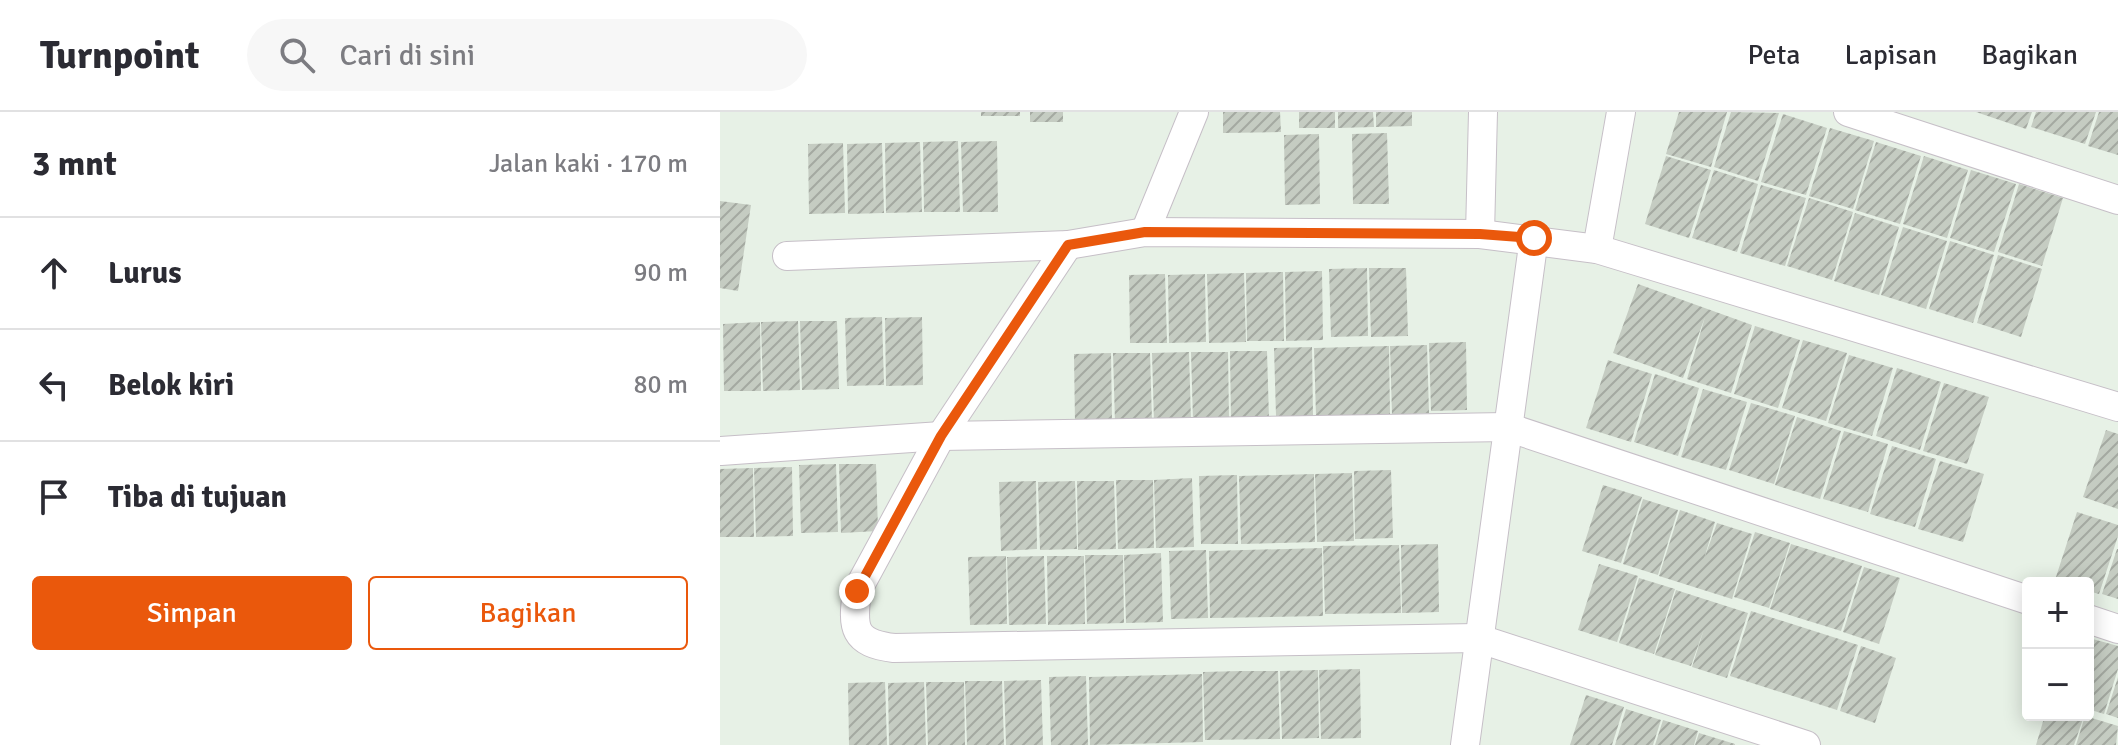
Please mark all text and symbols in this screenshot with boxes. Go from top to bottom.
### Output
search box [247,19,807,91]
text: Turnpoint [40,32,199,79]
icon: search [275,33,319,77]
text: Cari di sini [339,37,475,74]
text: Peta [1747,38,1801,72]
text: Lapisan [1845,38,1937,72]
text: Bagikan [1981,38,2078,72]
text: 3 mnt [32,143,117,185]
text: Jalan kaki · 170 m [489,148,688,180]
route start [1516,220,1552,256]
icon: ahead [32,251,76,295]
text: Lurus [108,255,182,292]
text: 90 m [633,257,688,289]
icon: left [32,363,76,407]
text: Belok kiri [108,367,234,404]
text: 80 m [633,369,688,401]
icon: arrive [32,475,76,519]
text: Tiba di tujuan [108,479,287,516]
route end [839,573,875,609]
button: Simpan [32,576,352,650]
button: Bagikan [368,576,688,650]
map controls [2022,577,2094,721]
button: + [2022,577,2094,649]
button: − [2022,649,2094,721]

